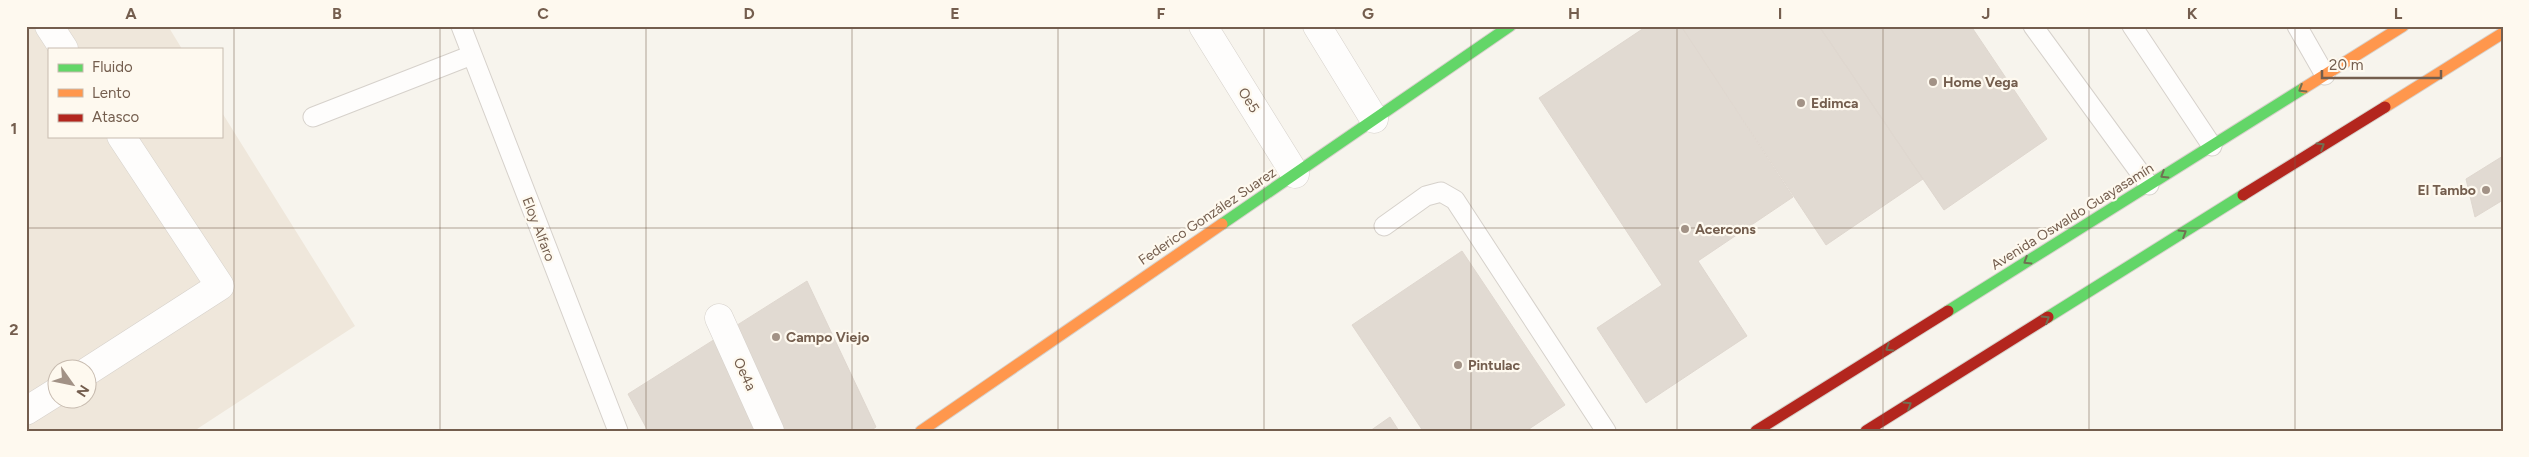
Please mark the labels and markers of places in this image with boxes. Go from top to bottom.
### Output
place label: Home Vega [1943,74,2018,91]
marker: Home Vega [1927,76,1939,88]
place label: Edimca [1811,95,1859,112]
marker: Edimca [1795,97,1807,109]
place label: El Tambo [2418,182,2476,199]
marker: El Tambo [2480,184,2492,196]
place label: Acercons [1695,221,1756,238]
marker: Acercons [1679,223,1691,235]
place label: Campo Viejo [786,329,869,346]
marker: Campo Viejo [770,331,782,343]
place label: Pintulac [1468,357,1521,374]
marker: Pintulac [1452,359,1464,371]

